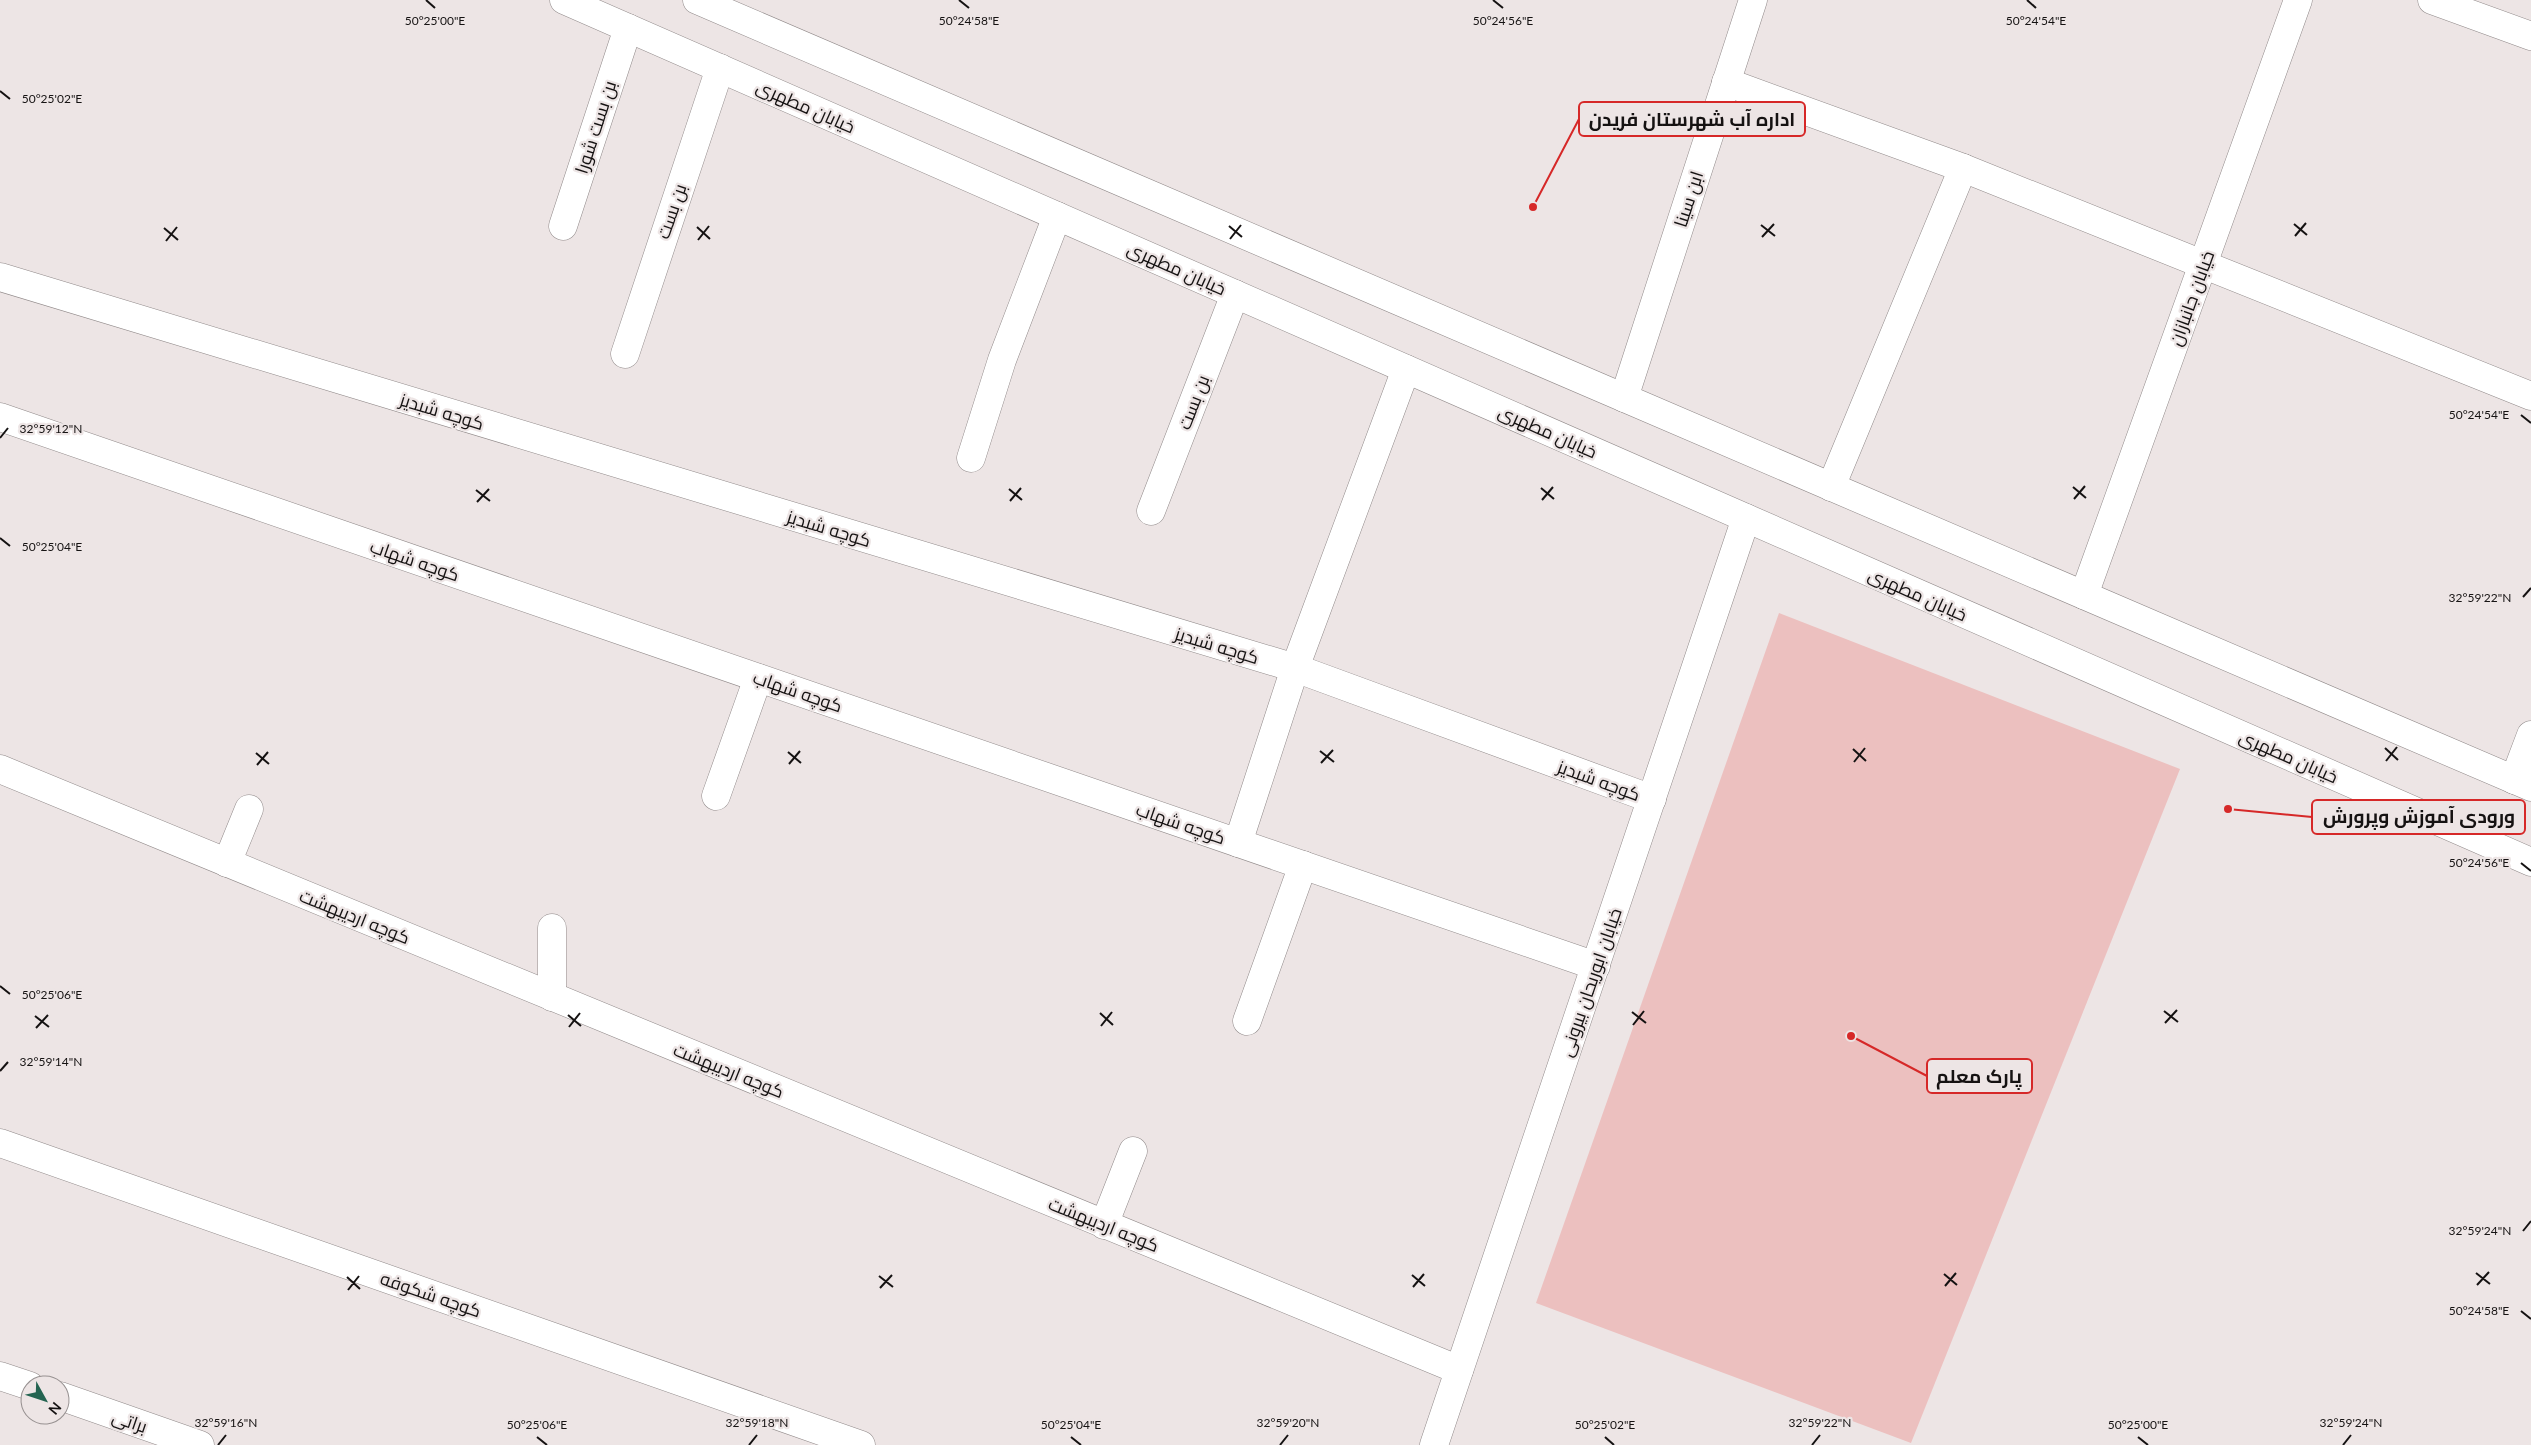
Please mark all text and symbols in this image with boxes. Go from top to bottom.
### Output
text: 50°25'00"E [405,13,465,28]
text: 50°24'58"E [939,13,999,28]
text: 50°24'56"E [1473,13,1533,28]
text: 50°24'54"E [2006,13,2066,28]
street label: خیابان مطهری [753,74,859,138]
street label: بن بست شورا [570,78,621,177]
text: 50°25'02"E [22,91,82,106]
callout: اداره آب شهرستان فریدن [1579,102,1805,136]
text: اداره آب شهرستان فریدن [1589,107,1795,131]
street label: ابن سینا [1669,168,1708,230]
street label: بن بست [651,180,692,242]
street label: خیابان مطهری [1124,236,1230,300]
street label: خیابان جانبازان [2164,247,2219,349]
street label: بن بست [1173,371,1214,433]
street label: کوچه شبدیز [396,388,487,436]
street label: خیابان مطهری [1495,399,1601,463]
text: 50°24'54"E [2449,407,2509,422]
text: 32°59'12"N [20,421,82,436]
street label: کوچه شبدیز [783,505,874,553]
street label: کوچه شهاب [367,534,463,587]
text: 50°25'04"E [22,539,82,554]
street label: خیابان مطهری [1865,562,1971,626]
text: 32°59'22"N [2449,590,2511,605]
street label: کوچه شبدیز [1171,622,1262,670]
street label: کوچه شهاب [750,665,846,718]
street label: خیابان مطهری [2236,724,2342,788]
street label: کوچه شبدیز [1553,754,1643,807]
street label: کوچه شهاب [1133,797,1229,850]
callout: ورودی آموزش وپرورش [2312,800,2525,834]
text: ورودی آموزش وپرورش [2323,804,2515,830]
text: 50°24'56"E [2449,855,2509,870]
street label: کوچه اردیبهشت [296,884,413,950]
street label: خیابان ابوریحان بیرونی [1554,905,1627,1060]
text: 50°25'06"E [22,987,82,1002]
street label: کوچه اردیبهشت [670,1038,787,1104]
text: 32°59'14"N [20,1054,82,1069]
callout: پارک معلم [1927,1059,2032,1093]
text: پارک معلم [1936,1064,2022,1090]
street label: کوچه اردیبهشت [1045,1192,1162,1258]
text: 32°59'24"N [2449,1223,2511,1238]
street label: کوچه شکوفه [377,1266,484,1323]
text: 50°24'58"E [2449,1303,2509,1318]
north arrow [20,1375,70,1425]
text: N [45,1399,65,1418]
street label: براتی [109,1405,150,1438]
text: 32°59'16"N [195,1415,257,1430]
text: 32°59'18"N [726,1415,788,1430]
text: 32°59'20"N [1257,1415,1319,1430]
text: 32°59'22"N [1789,1415,1851,1430]
text: 32°59'24"N [2320,1415,2382,1430]
text: 50°25'06"E [507,1417,567,1432]
text: 50°25'04"E [1041,1417,1101,1432]
text: 50°25'02"E [1575,1417,1635,1432]
text: 50°25'00"E [2108,1417,2168,1432]

